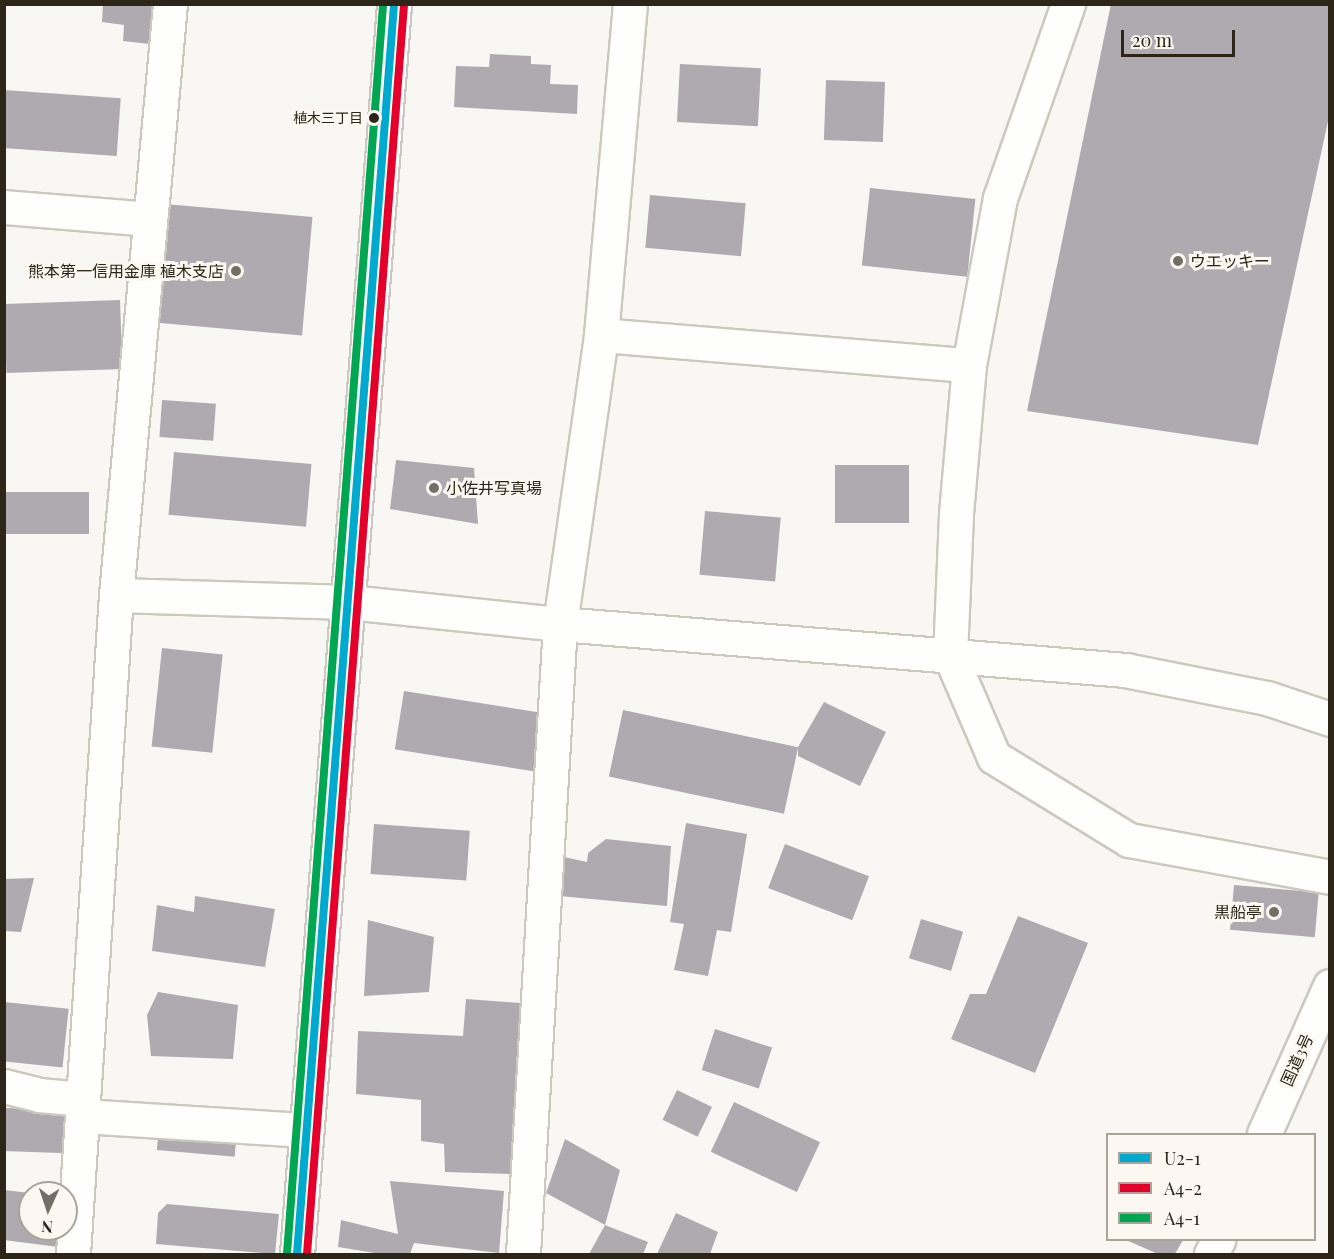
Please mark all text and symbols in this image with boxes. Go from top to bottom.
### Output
scale bar [1124,18,1238,56]
text: 20 m [1132,28,1172,52]
place label: 植木三丁目 [293,110,363,126]
marker: 植木三丁目 [368,112,380,124]
place label: ウエッキー [1190,251,1270,271]
marker: ウエッキー [1171,254,1185,268]
place label: 熊本第一信用金庫 植木支店 [28,261,224,281]
marker: 熊本第一信用金庫 植木支店 [229,264,243,278]
place label: 小佐井写真場 [446,478,542,498]
marker: 小佐井写真場 [427,481,441,495]
place label: 黒船亭 [1214,902,1262,922]
marker: 黒船亭 [1267,905,1281,919]
street label: 国道3号 [1277,1031,1317,1089]
legend [1106,1133,1316,1241]
text: U2-1 [1164,1146,1201,1170]
text: A4-2 [1164,1176,1202,1200]
north arrow [18,1181,78,1241]
text: A4-1 [1164,1206,1200,1230]
text: N [41,1217,53,1238]

